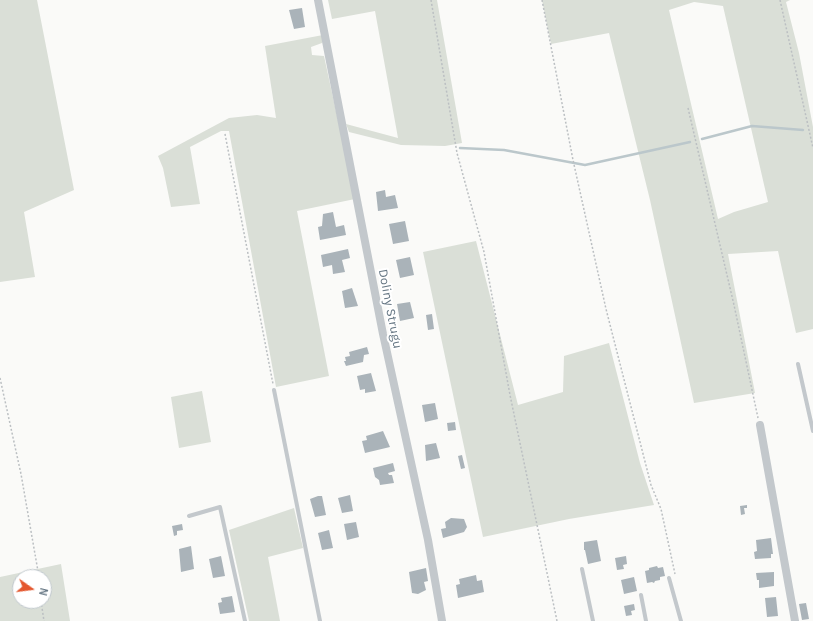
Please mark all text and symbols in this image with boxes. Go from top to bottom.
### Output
street label: Doliny Strugu [375,268,405,350]
north arrow [12,569,52,609]
text: N [36,586,50,597]

